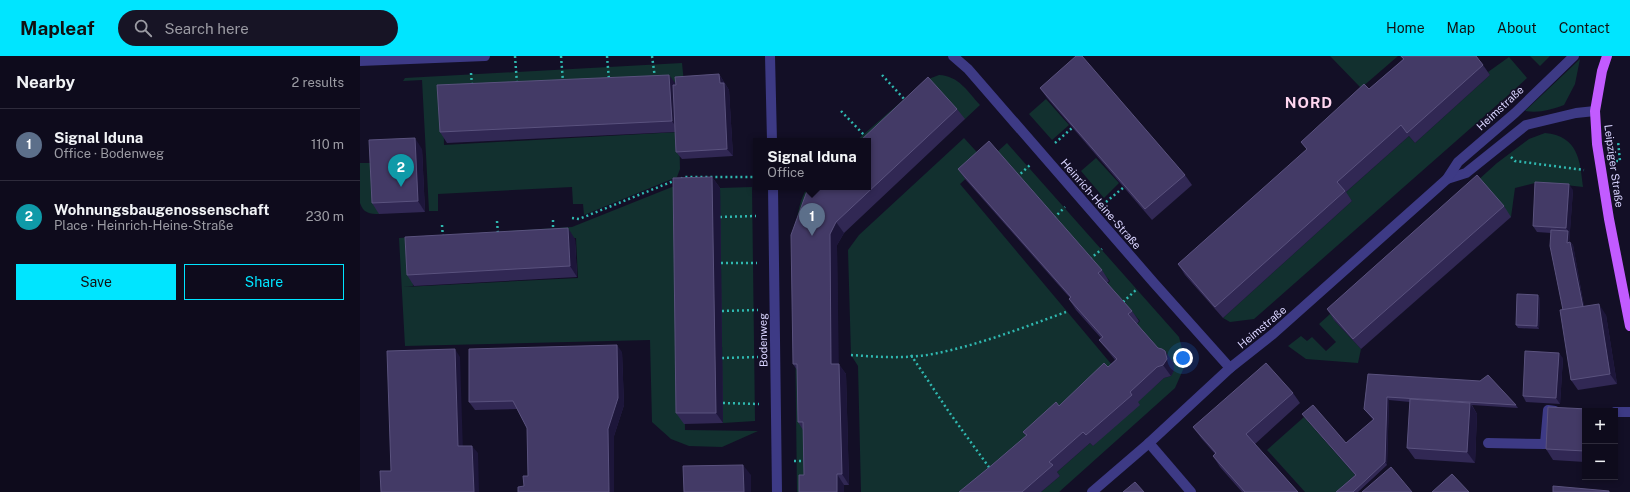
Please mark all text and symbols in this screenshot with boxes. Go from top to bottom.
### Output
search box [118,10,398,46]
text: Mapleaf [20,17,94,39]
icon: search [132,17,154,39]
text: Search here [164,20,249,37]
text: Home [1386,20,1425,36]
text: Map [1447,20,1475,36]
text: About [1497,20,1537,36]
text: Contact [1559,20,1610,36]
text: Nearby [16,72,75,92]
text: 2 results [292,75,344,90]
street label: Heimstraße [1474,83,1526,133]
district label: NORD [1285,94,1333,111]
street label: Leipziger Straße [1602,124,1626,208]
text: Signal Iduna [54,129,143,146]
text: 1 [26,137,32,152]
text: 110 m [311,137,344,152]
popup [753,138,871,190]
text: Office · Bodenweg [54,146,164,161]
text: Signal Iduna [767,148,857,165]
pin: 2 [388,154,414,187]
street label: Heinrich-Heine-Straße [1059,156,1143,252]
text: Office [767,165,804,180]
text: Wohnungsbaugenossenschaft [54,201,270,218]
pin: 1 [799,203,825,236]
text: 2 [25,209,33,224]
text: 230 m [306,209,344,224]
text: Place · Heinrich-Heine-Straße [54,218,233,233]
button: Save [16,264,176,300]
button: Share [184,264,344,300]
street label: Heimstraße [1235,303,1289,351]
street label: Bodenweg [757,313,769,367]
your location [1173,348,1193,368]
map controls [1582,408,1618,480]
button: + [1582,408,1618,444]
button: − [1582,444,1618,480]

